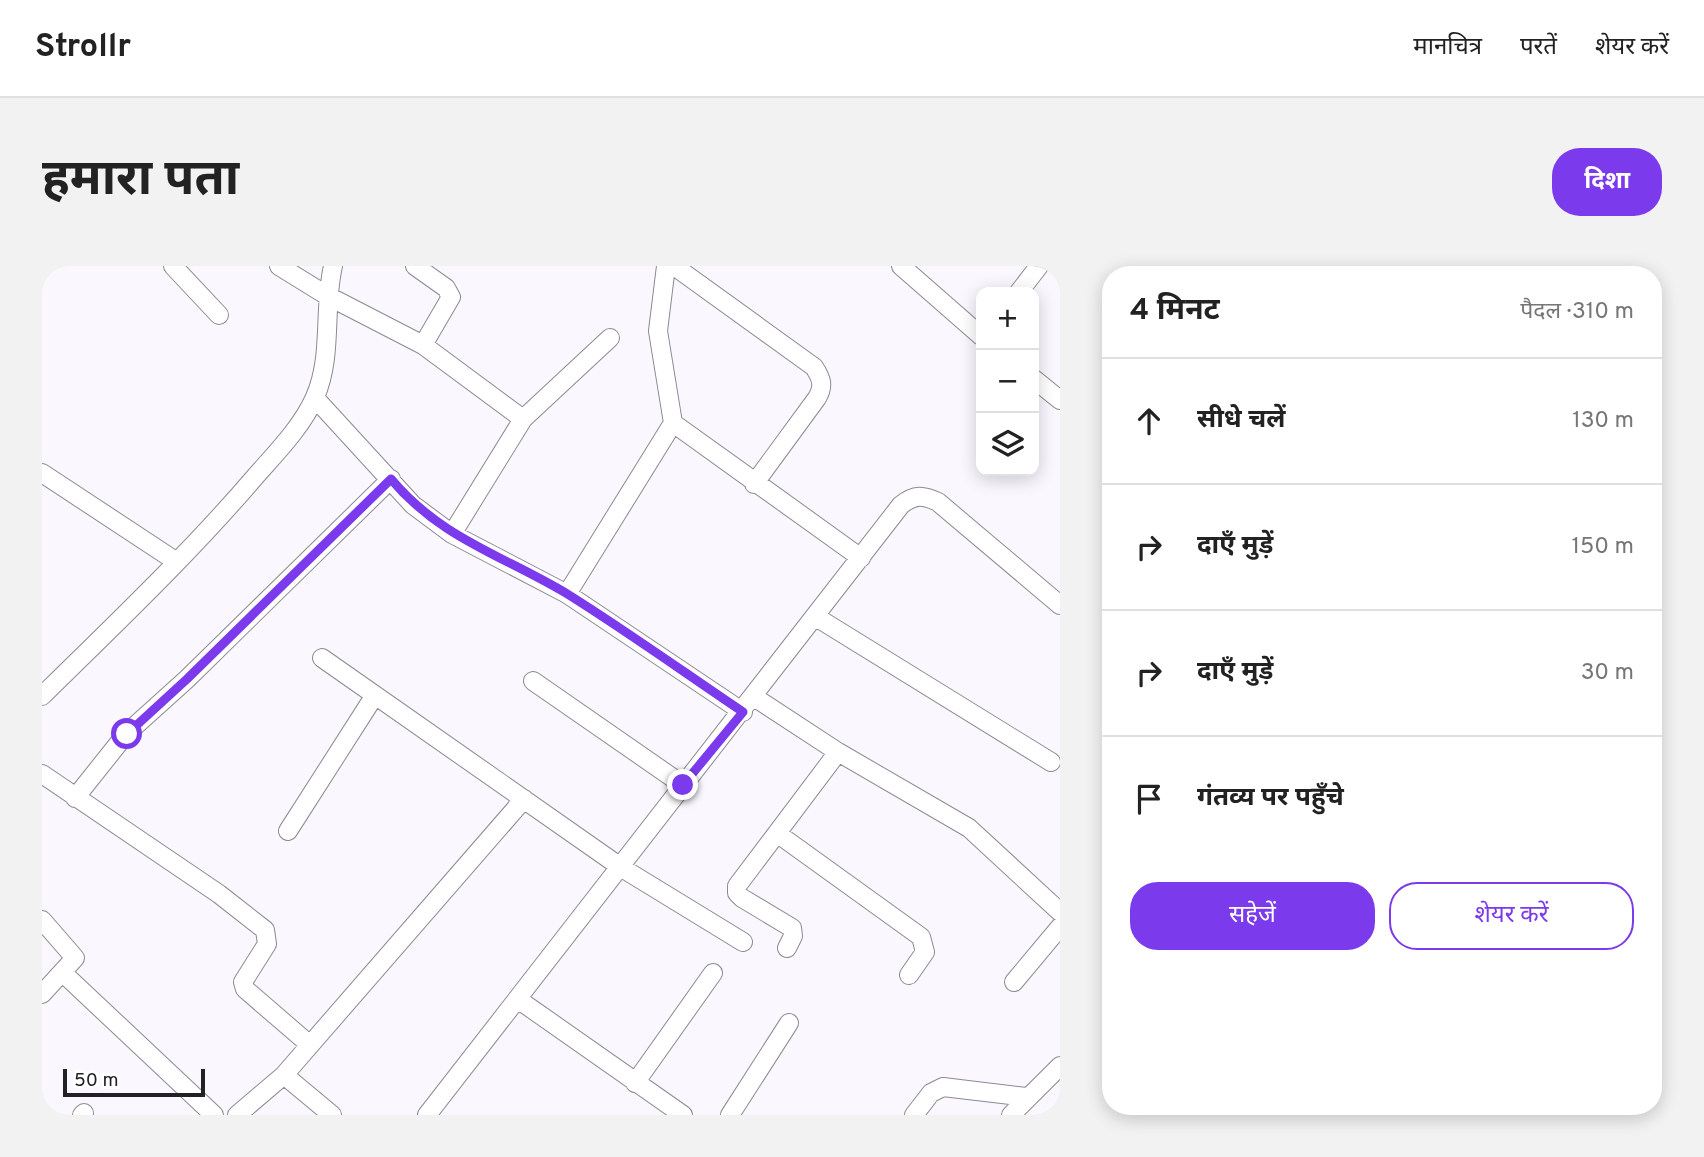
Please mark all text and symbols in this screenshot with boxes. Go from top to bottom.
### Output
text: Strollr [35,27,131,69]
text: मानचित्र [1413,33,1482,63]
text: परतें [1520,33,1557,63]
text: शेयर करें [1595,33,1669,63]
button: दिशा [1552,148,1662,216]
text: हमारा पता [42,151,239,213]
map controls [976,287,1039,476]
button: + [976,287,1039,350]
text: 4 मिनट [1130,293,1220,330]
text: पैदल · 310 m [1520,298,1634,327]
button: − [976,350,1039,413]
icon: ahead [1130,402,1168,440]
text: सीधे चलें [1197,404,1285,437]
text: 130 m [1572,407,1634,436]
button: layers [976,413,1039,476]
icon: right [1130,528,1168,566]
text: दाएँ मुड़ें [1197,530,1273,563]
text: 150 m [1572,533,1634,562]
icon: right [1130,654,1168,692]
text: दाएँ मुड़ें [1197,656,1273,689]
text: 30 m [1581,659,1634,688]
route start [111,718,142,749]
route end [667,769,698,800]
icon: arrive [1130,780,1168,818]
text: गंतव्य पर पहुँचे [1197,782,1344,815]
button: सहेजें [1130,882,1375,950]
button: शेयर करें [1389,882,1634,950]
scale bar [63,1066,205,1098]
text: 50 m [74,1069,119,1093]

